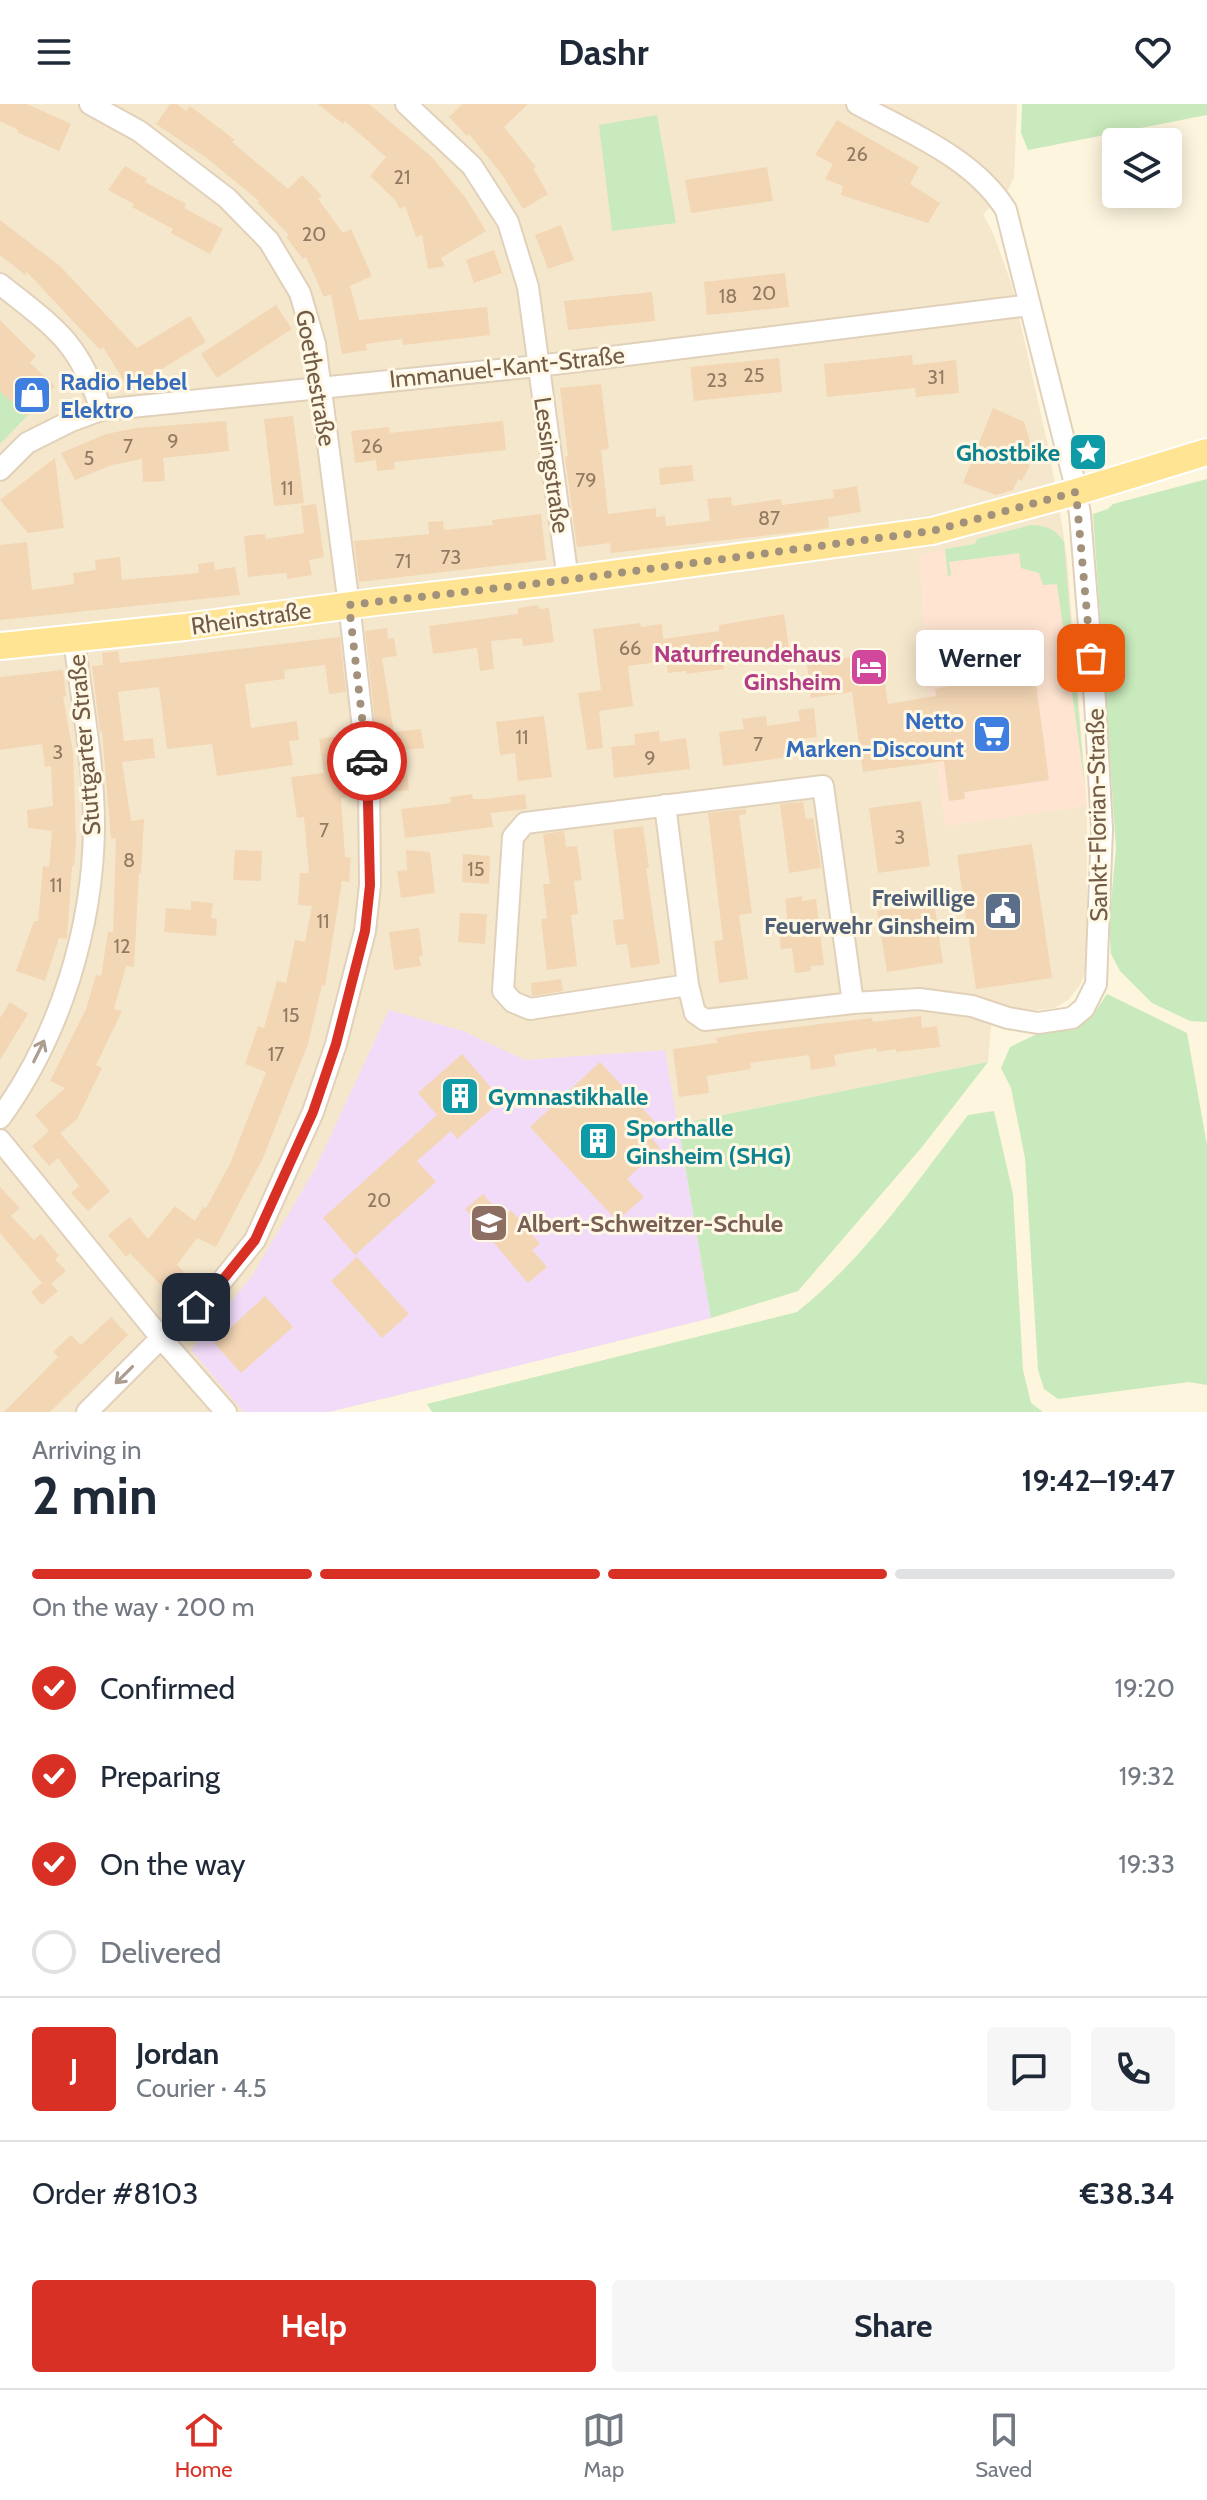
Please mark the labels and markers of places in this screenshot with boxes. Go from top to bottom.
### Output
place label: Radio Hebel Elektro [60,367,187,424]
shop icon: Radio Hebel Elektro [11,374,53,416]
place icon: Ghostbike [1067,431,1109,473]
place label: Ghostbike [956,438,1060,467]
pin [1057,624,1125,692]
callout: Werner [915,630,1043,686]
place label: Naturfreundehaus Ginsheim [654,639,841,696]
hotel icon: Naturfreundehaus Ginsheim [848,646,890,688]
place label: Netto Marken-Discount [785,706,964,763]
supermarket icon: Netto Marken-Discount [971,713,1013,755]
place label: Freiwillige Feuerwehr Ginsheim [764,883,975,940]
public building icon: Freiwillige Feuerwehr Ginsheim [982,890,1024,932]
building icon: Gymnastikhalle [439,1075,481,1117]
place label: Gymnastikhalle [488,1082,648,1111]
place label: Sporthalle Ginsheim (SHG) [626,1113,791,1170]
building icon: Sporthalle Ginsheim (SHG) [577,1120,619,1162]
school or university icon: Albert-Schweitzer-Schule [468,1202,510,1244]
place label: Albert-Schweitzer-Schule [517,1209,783,1238]
pin [162,1273,230,1341]

